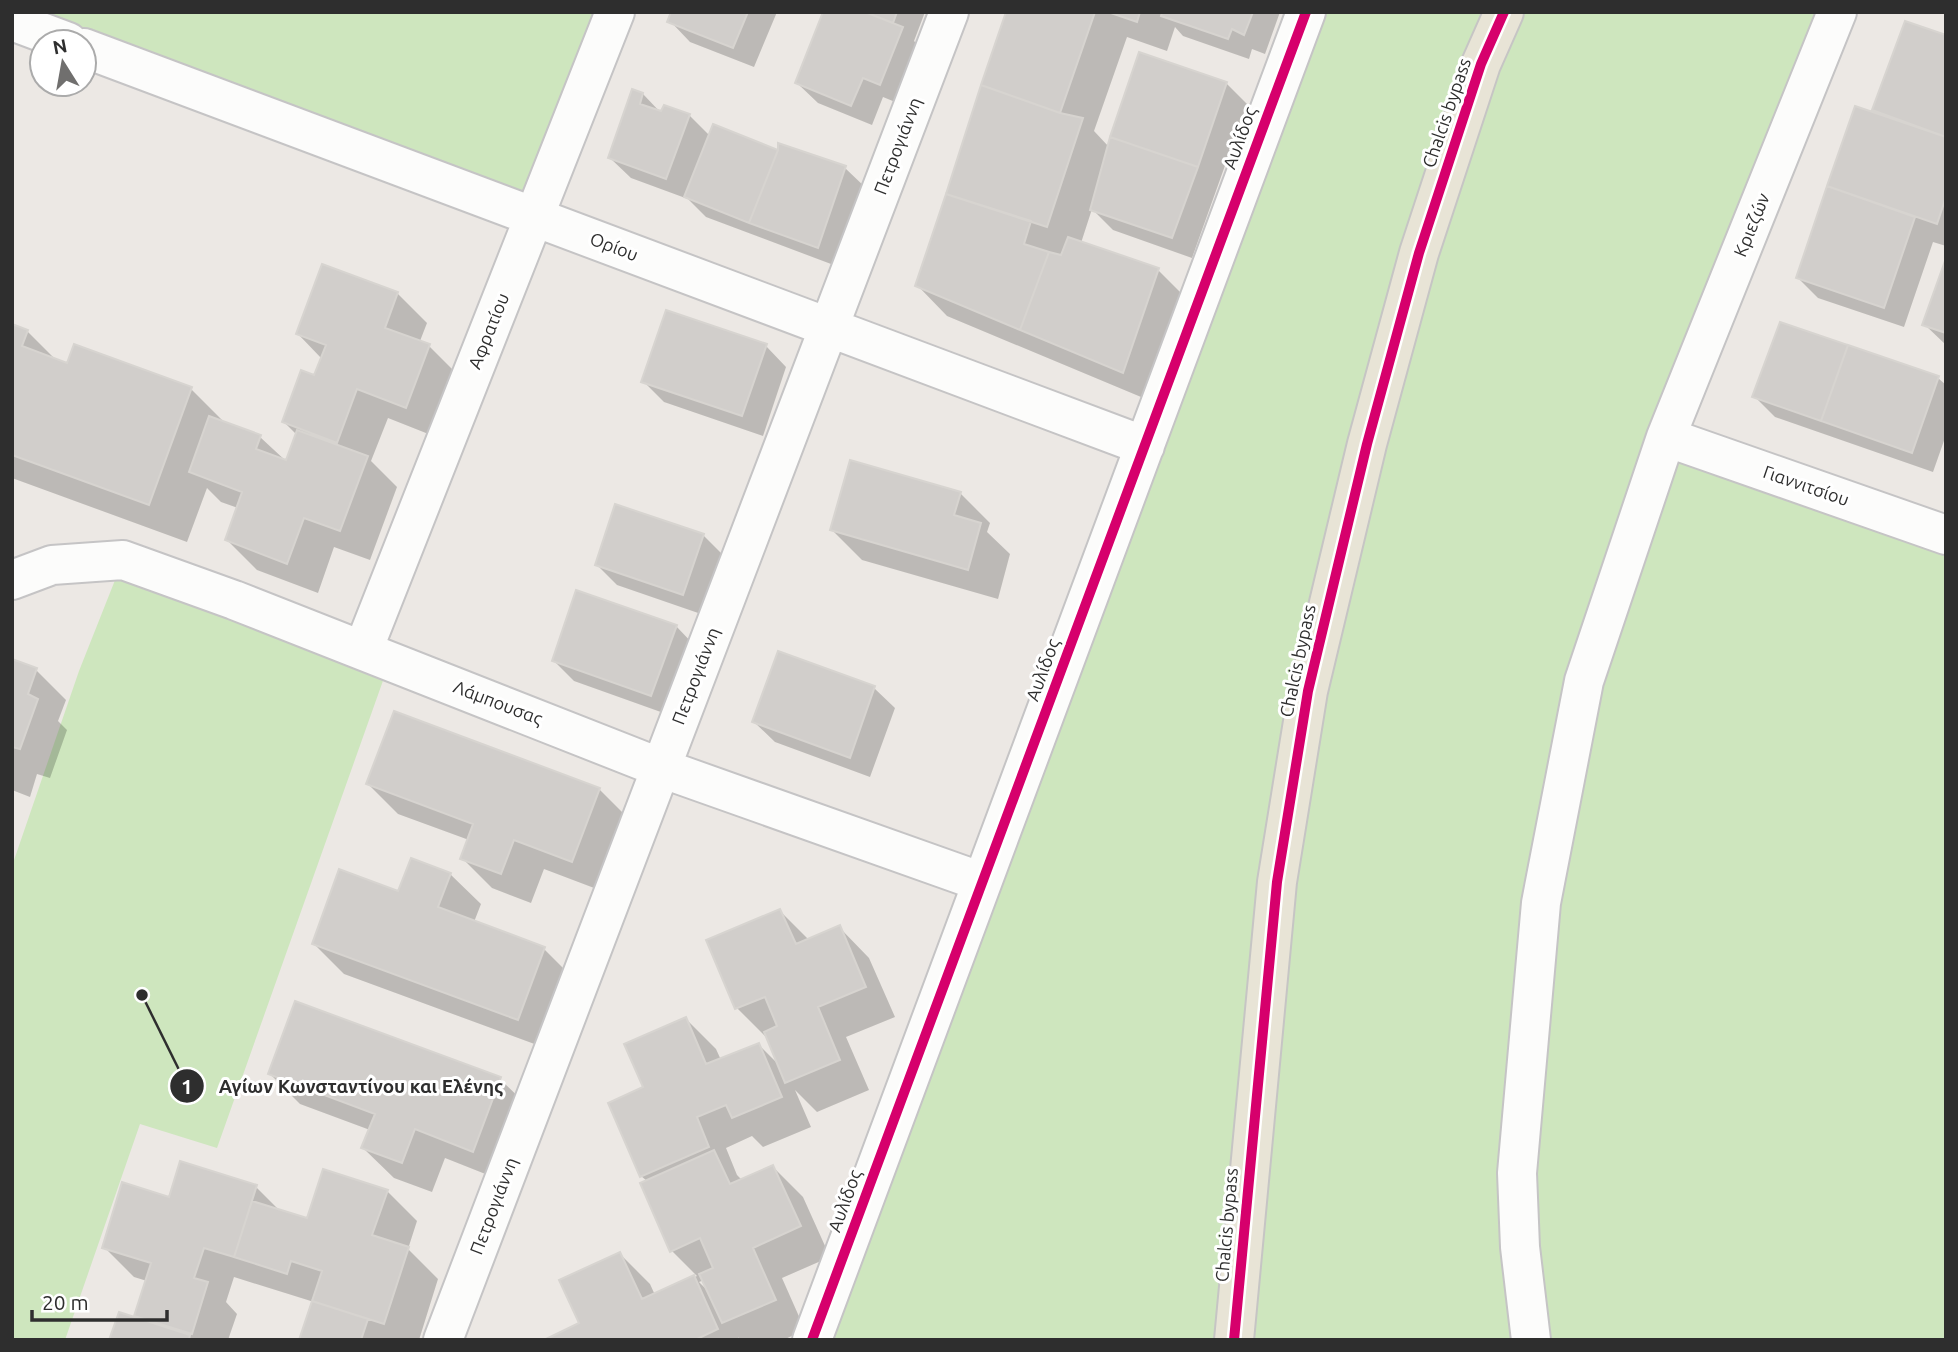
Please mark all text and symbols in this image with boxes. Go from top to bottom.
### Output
north arrow [28,28,98,98]
text: N [51,34,69,58]
street label: Chalcis bypass [1418,55,1474,170]
street label: Πετρογιάννη [869,94,925,197]
street label: Αυλίδος [1219,104,1260,172]
street label: Κριεζών [1729,190,1774,260]
street label: Ορίου [587,228,641,264]
street label: Αφρατίου [464,290,512,372]
street label: Γιαννιτσίου [1761,461,1852,509]
street label: Chalcis bypass [1275,603,1319,719]
street label: Πετρογιάννη [667,624,723,727]
street label: Αυλίδος [1022,636,1063,704]
street label: Λάμπουσας [451,676,546,729]
callout: Αγίων Κωνσταντίνου και Ελένης [170,1066,517,1106]
text: 1 [181,1074,193,1098]
text: Αγίων Κωνσταντίνου και Ελένης [219,1075,503,1097]
street label: Πετρογιάννη [465,1154,521,1257]
street label: Αυλίδος [824,1167,865,1235]
street label: Chalcis bypass [1211,1167,1241,1283]
scale bar [32,1278,166,1322]
text: 20 m [42,1290,89,1314]

